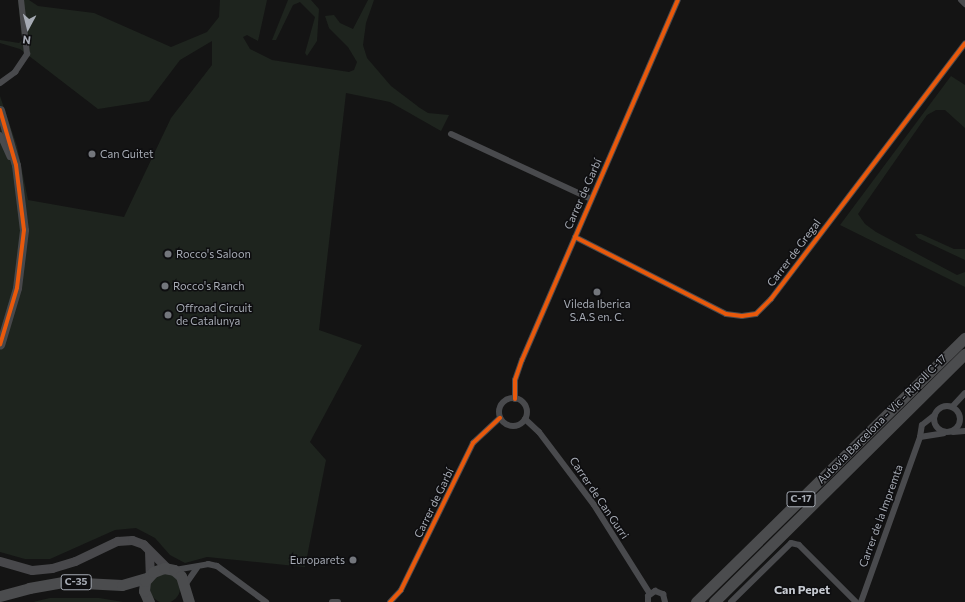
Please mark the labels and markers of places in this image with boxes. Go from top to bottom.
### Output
place label: Can Guitet [100,147,153,161]
marker: Can Guitet [87,149,97,159]
place label: Rocco's Saloon [176,247,251,261]
marker: Rocco's Saloon [163,249,173,259]
place label: Rocco's Ranch [173,279,245,293]
marker: Rocco's Ranch [160,281,170,291]
marker: Vileda Iberica S.A.S en. C. [592,287,602,297]
place label: Vileda Iberica S.A.S en. C. [564,298,630,324]
place label: Offroad Circuit de Catalunya [176,302,252,328]
marker: Offroad Circuit de Catalunya [163,310,173,320]
place label: Europarets [290,553,345,567]
marker: Europarets [348,555,358,565]

